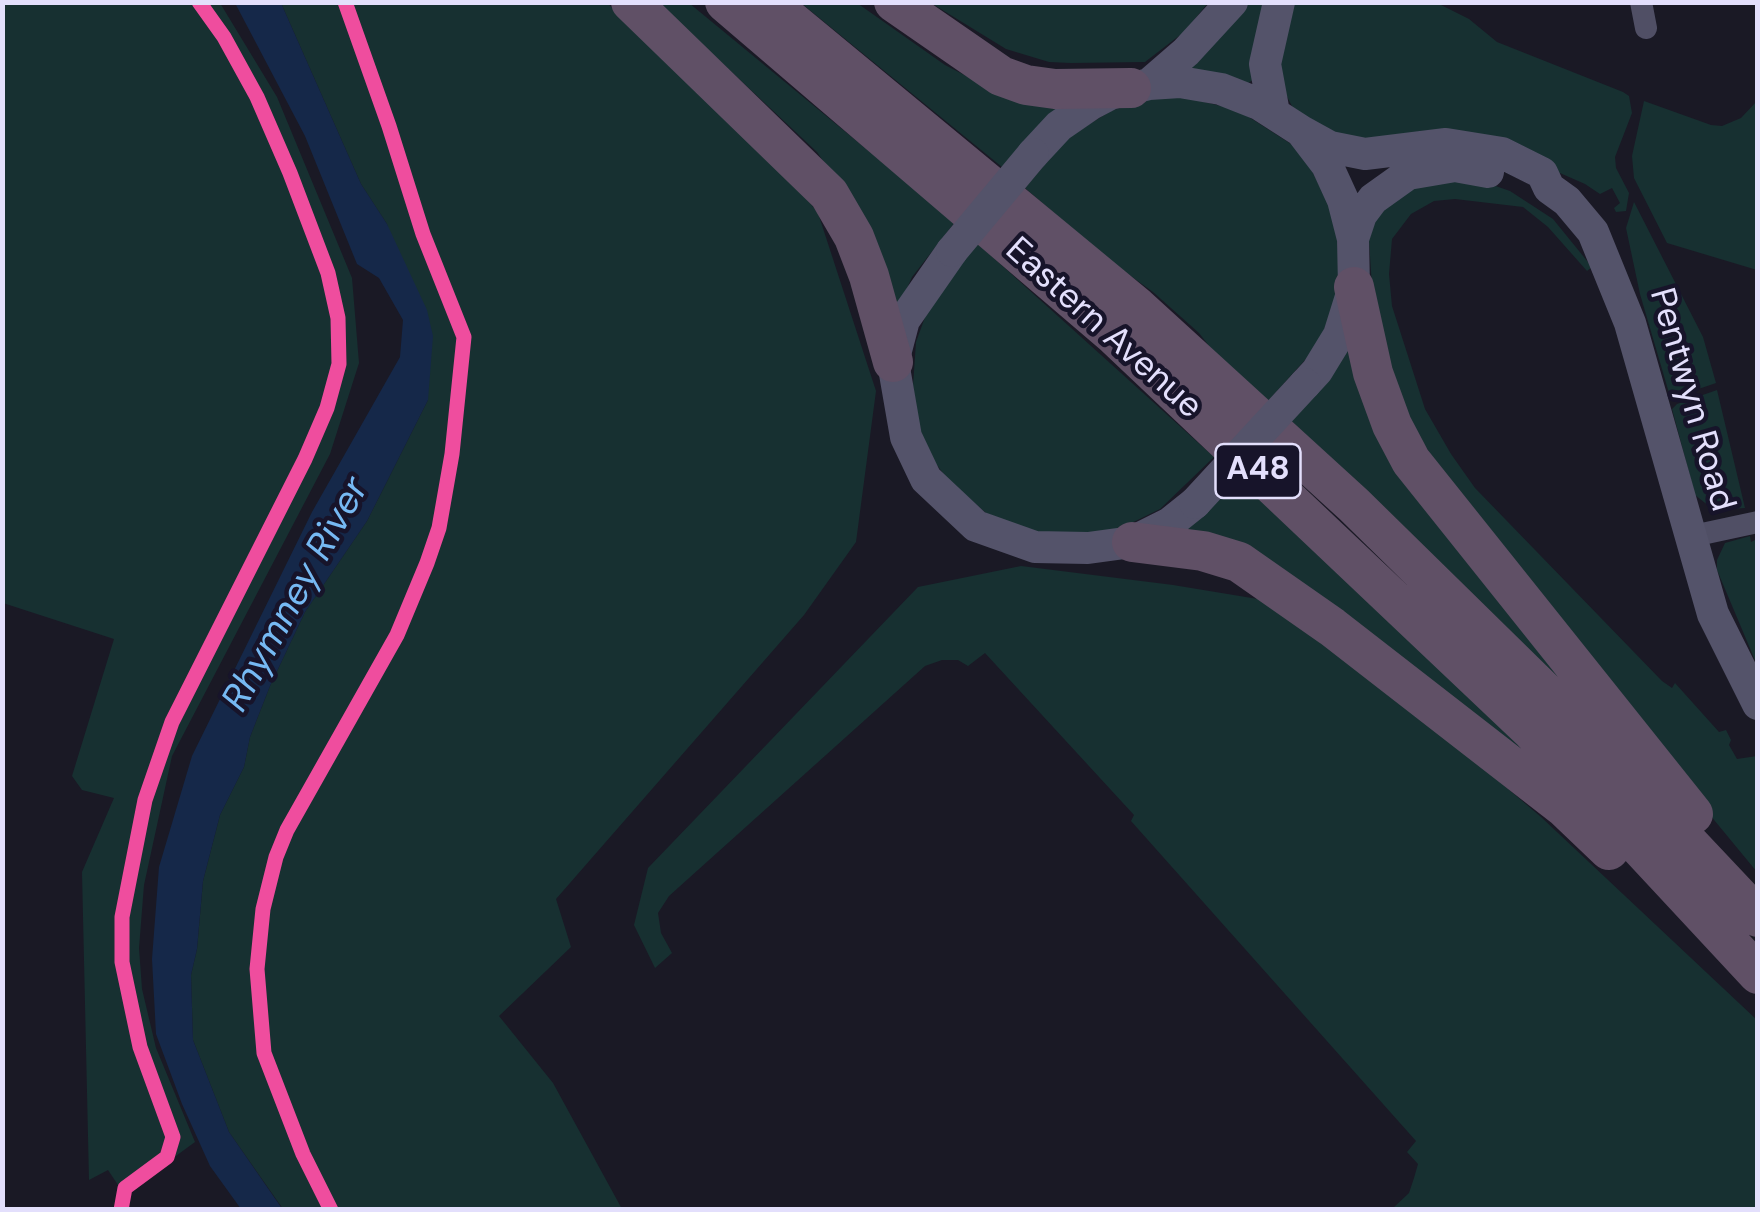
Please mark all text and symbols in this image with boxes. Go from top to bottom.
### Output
street label: Eastern Avenue [996,230,1210,428]
street label: Pentwyn Road [1639,284,1743,516]
road number: A48 [1216,444,1300,498]
water label: Rhymney River [214,470,380,720]

